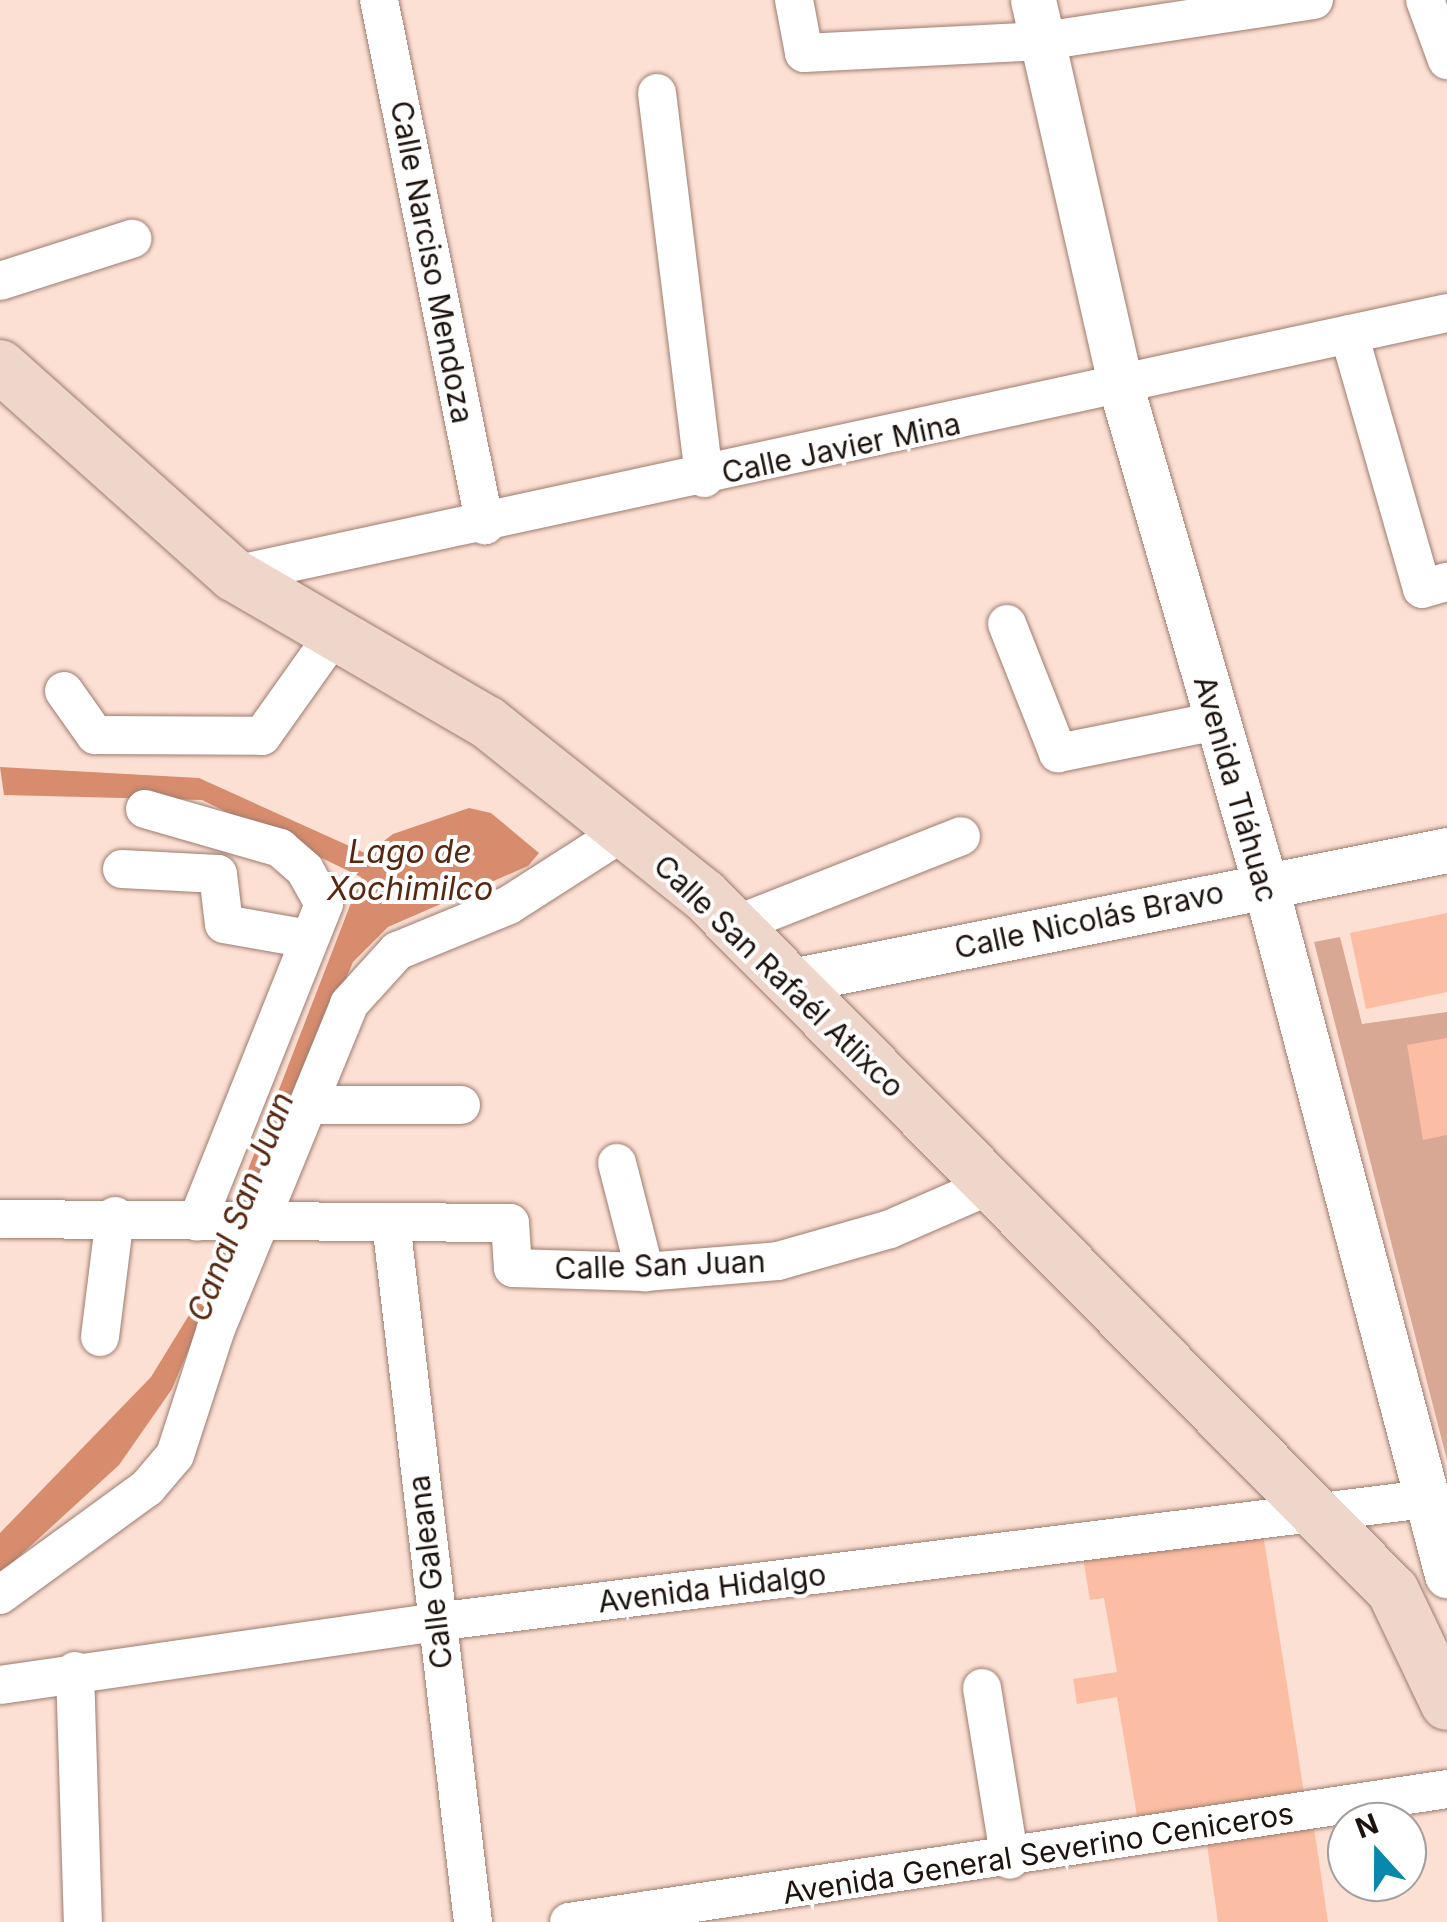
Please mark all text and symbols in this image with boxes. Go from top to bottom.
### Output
street label: Calle Narciso Mendoza [383,98,481,426]
street label: Calle Javier Mina [718,405,964,491]
street label: Avenida Tláhuac [1186,672,1286,906]
water label: Lago de Xochimilco [327,834,493,909]
street label: Calle San Rafaél Atlixco [647,847,911,1105]
street label: Calle Nicolás Bravo [951,874,1227,966]
water label: Canal San Juan [180,1087,302,1327]
street label: Calle San Juan [554,1243,766,1287]
street label: Calle Galeana [400,1473,460,1671]
street label: Avenida Hidalgo [596,1556,828,1620]
street label: Avenida General Severino Ceniceros [780,1795,1296,1911]
north arrow [1327,1802,1427,1902]
text: N [1351,1806,1383,1846]

